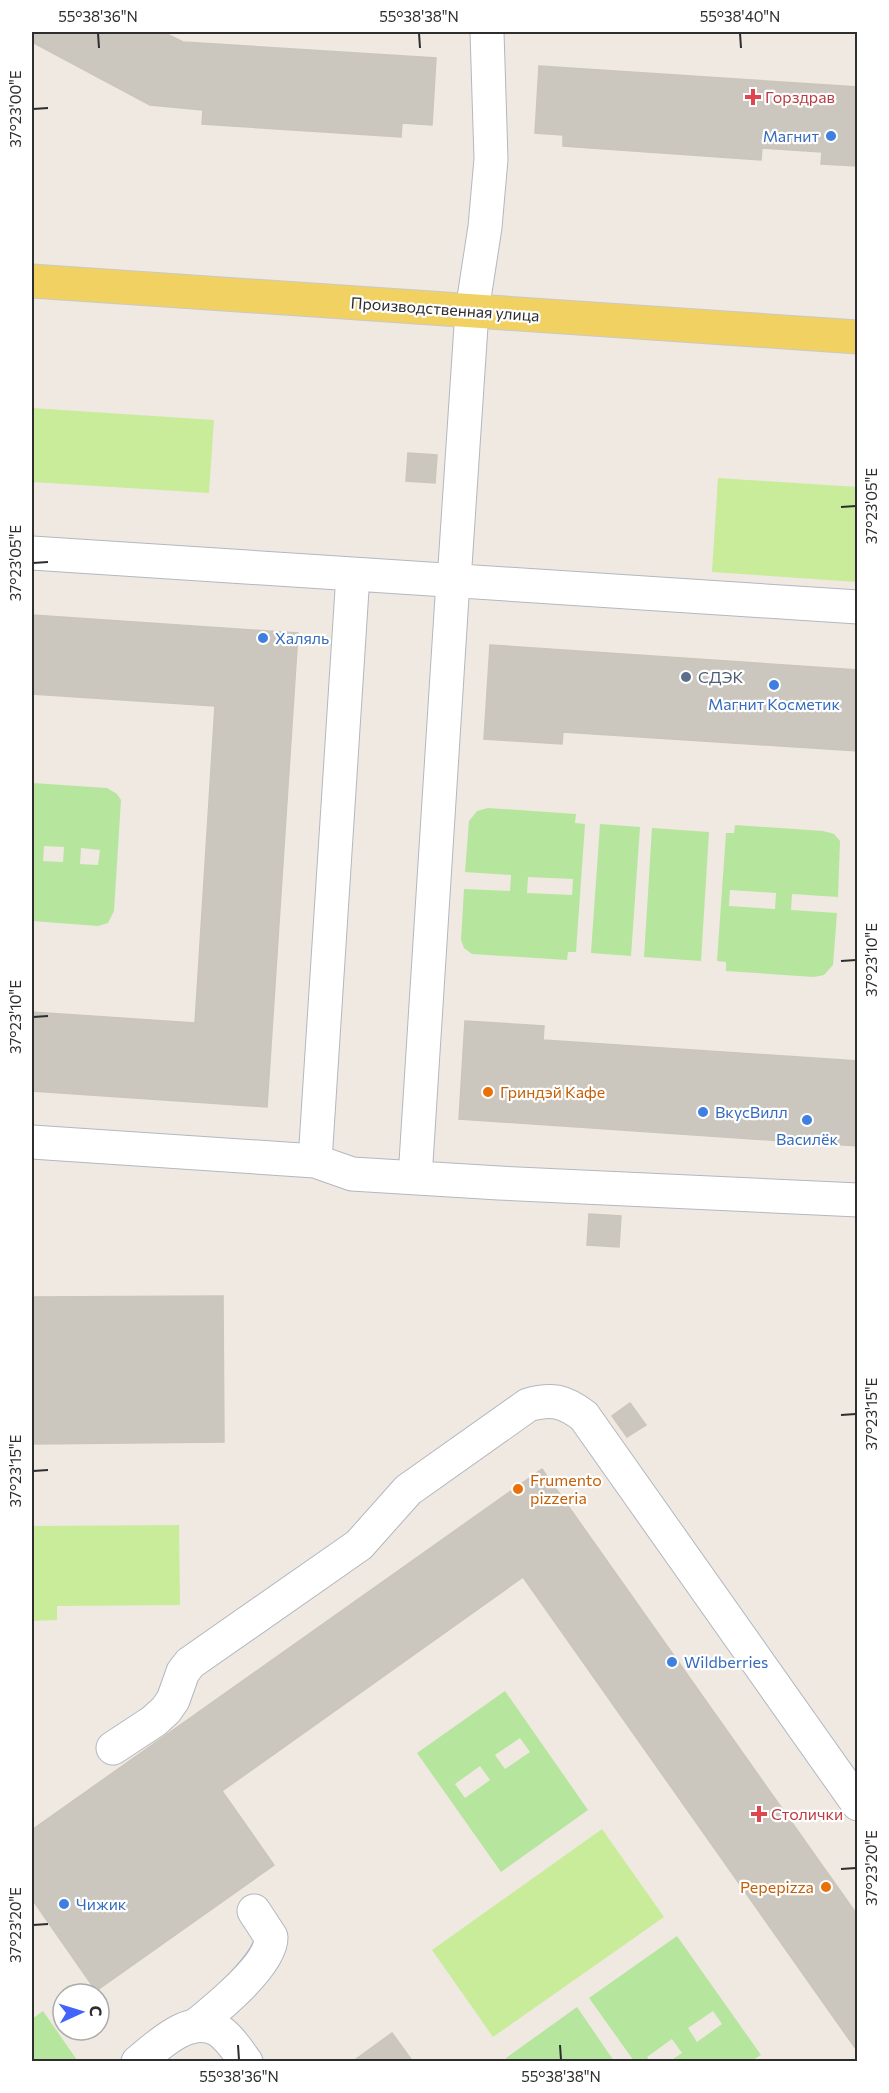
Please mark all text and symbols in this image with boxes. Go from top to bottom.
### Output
text: 55°38'36"N [58,7,138,25]
text: 55°38'38"N [379,7,459,25]
text: 55°38'40"N [700,7,780,25]
text: 37°23'00"E [6,70,24,148]
place label: Горздрав [765,87,835,106]
marker: Горздрав [746,90,760,104]
place label: Магнит [763,126,819,145]
marker: Магнит [824,129,838,143]
street label: Производственная улица [350,292,540,325]
text: 37°23'05"E [862,468,880,544]
text: 37°23'05"E [6,525,24,601]
place label: Халяль [275,628,329,647]
marker: Халяль [256,631,270,645]
place label: СДЭК [698,667,743,686]
marker: СДЭК [679,670,693,684]
marker: Магнит Косметик [767,678,781,692]
place label: Магнит Косметик [708,694,840,713]
text: 37°23'10"E [862,923,880,997]
text: 37°23'10"E [6,980,24,1054]
place label: Гриндэй Кафе [500,1082,605,1101]
marker: Гриндэй Кафе [481,1085,495,1099]
place label: ВкусВилл [715,1102,788,1121]
marker: ВкусВилл [696,1105,710,1119]
marker: Василёк [800,1113,814,1127]
place label: Василёк [776,1129,838,1148]
text: 37°23'15"E [862,1377,880,1451]
text: 37°23'15"E [6,1434,24,1508]
place label: Frumento pizzeria [530,1470,602,1507]
marker: Frumento pizzeria [511,1482,525,1496]
place label: Wildberries [684,1652,768,1671]
marker: Wildberries [665,1655,679,1669]
place label: Столички [771,1804,843,1823]
marker: Столички [752,1807,766,1821]
text: 37°23'20"E [862,1830,880,1906]
place label: Pepepizza [740,1877,814,1896]
marker: Pepepizza [819,1880,833,1894]
text: 37°23'20"E [6,1887,24,1963]
place label: Чижик [76,1894,127,1913]
marker: Чижик [57,1897,71,1911]
north arrow [51,1982,111,2042]
text: С [87,2005,106,2017]
text: 55°38'36"N [199,2067,279,2085]
text: 55°38'38"N [521,2067,601,2085]

